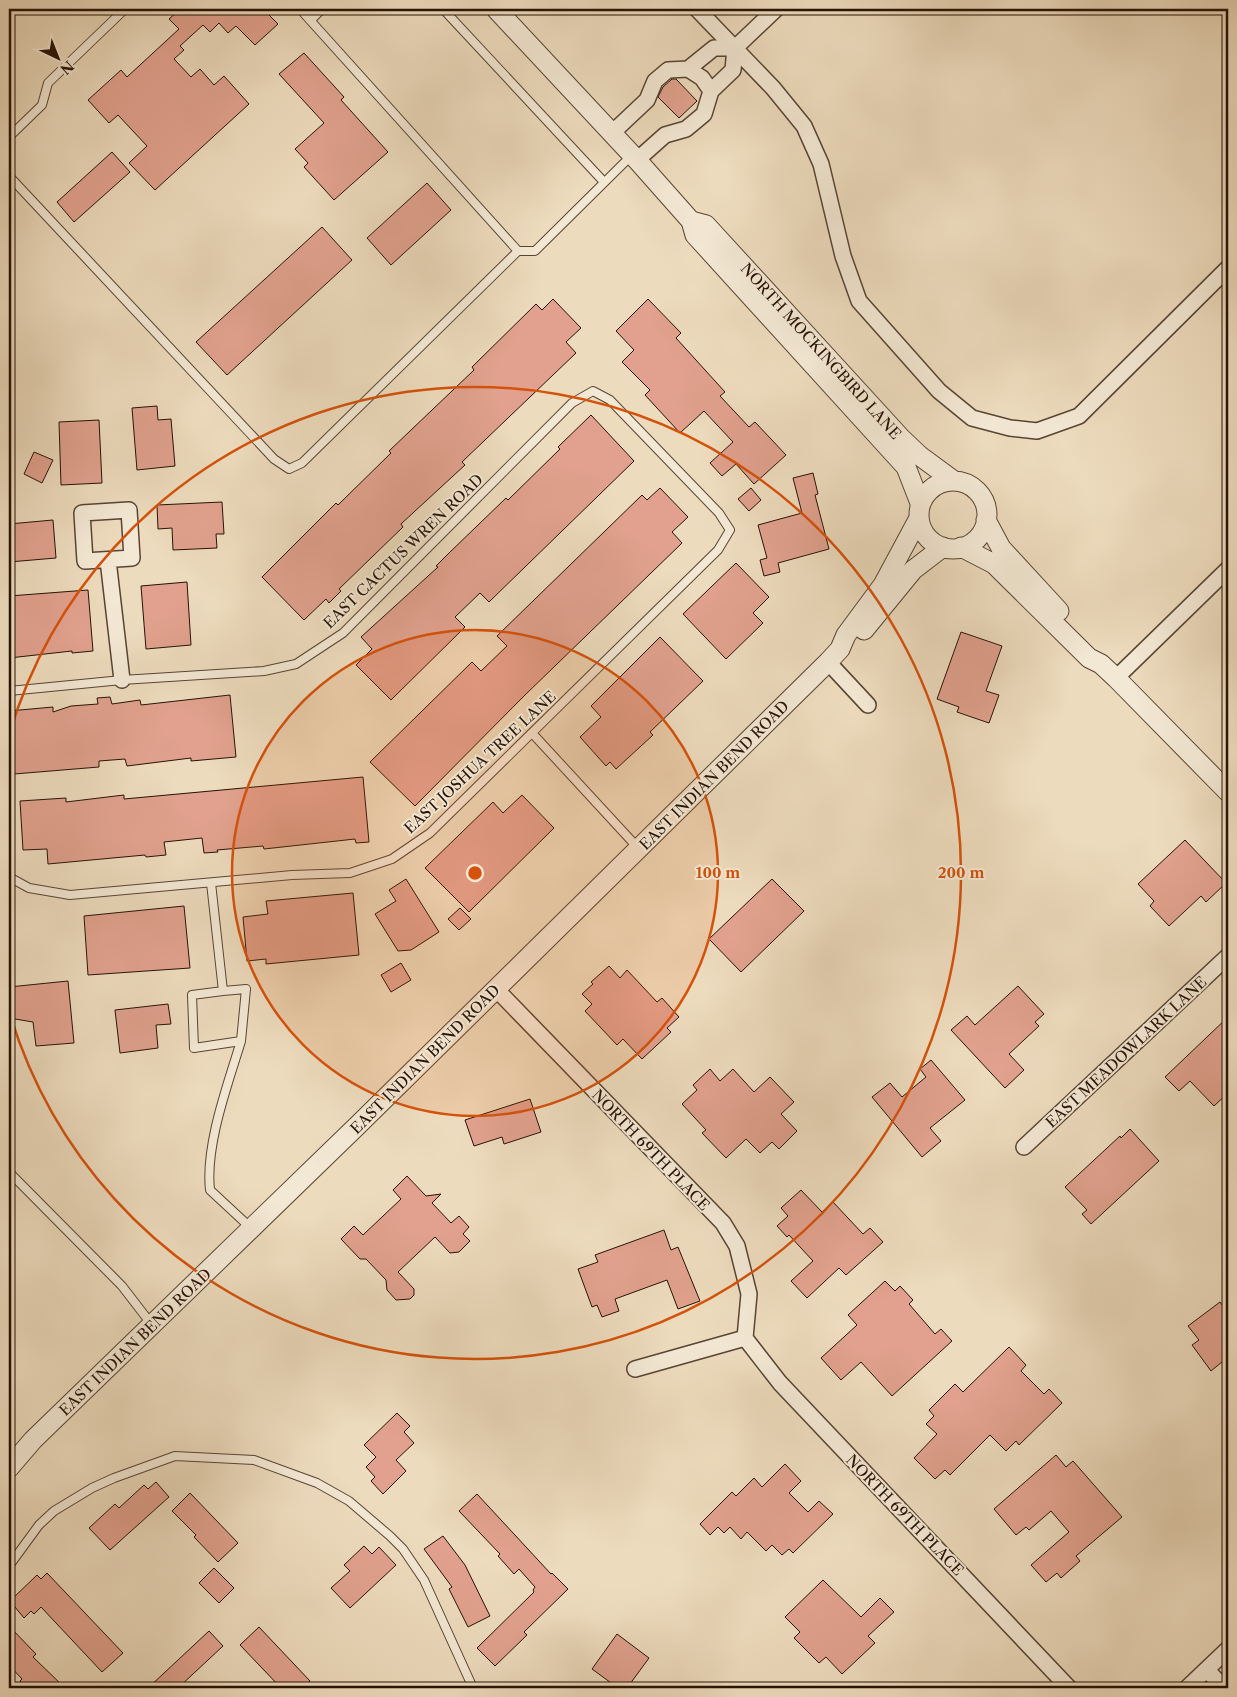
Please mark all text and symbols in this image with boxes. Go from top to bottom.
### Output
north arrow [32,32,82,82]
text: N [56,57,77,78]
street label: NORTH MOCKINGBIRD LANE [737,259,905,443]
street label: EAST CACTUS WREN ROAD [319,470,487,632]
street label: EAST JOSHUA TREE LANE [400,687,560,837]
street label: EAST INDIAN BEND ROAD [635,696,793,854]
text: 100 m [696,863,740,882]
text: 200 m [938,863,984,882]
centre of rings [466,864,484,882]
street label: EAST MEADOWLARK LANE [1042,972,1210,1132]
street label: EAST INDIAN BEND ROAD [346,980,504,1138]
street label: NORTH 69TH PLACE [588,1085,714,1215]
street label: EAST INDIAN BEND ROAD [55,1264,215,1420]
street label: NORTH 69TH PLACE [842,1450,968,1580]

